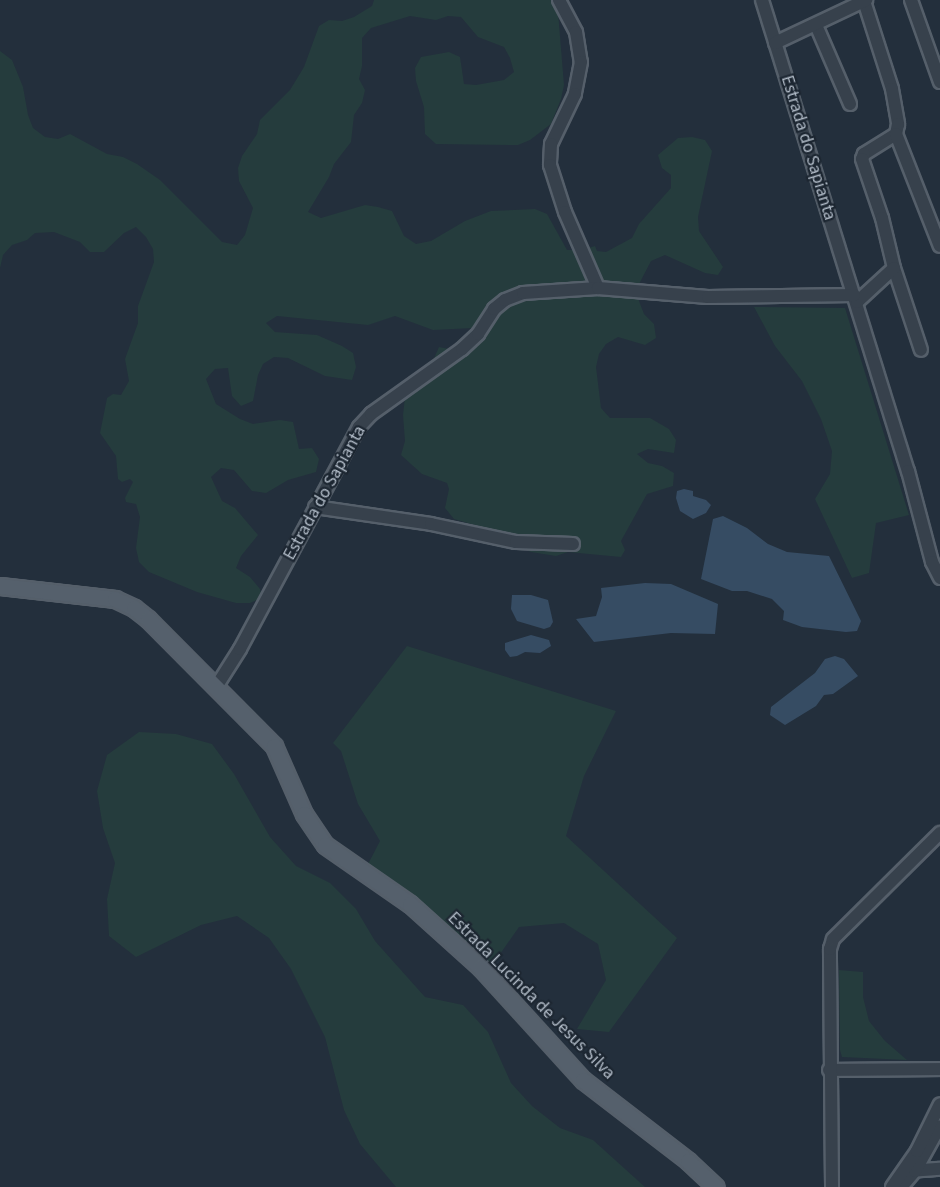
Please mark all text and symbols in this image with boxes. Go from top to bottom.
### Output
street label: Estrada do Sapianta [776,73,840,223]
street label: Estrada do Sapianta [279,422,371,564]
street label: Estrada Lucinda de Jesus Silva [443,908,619,1084]

